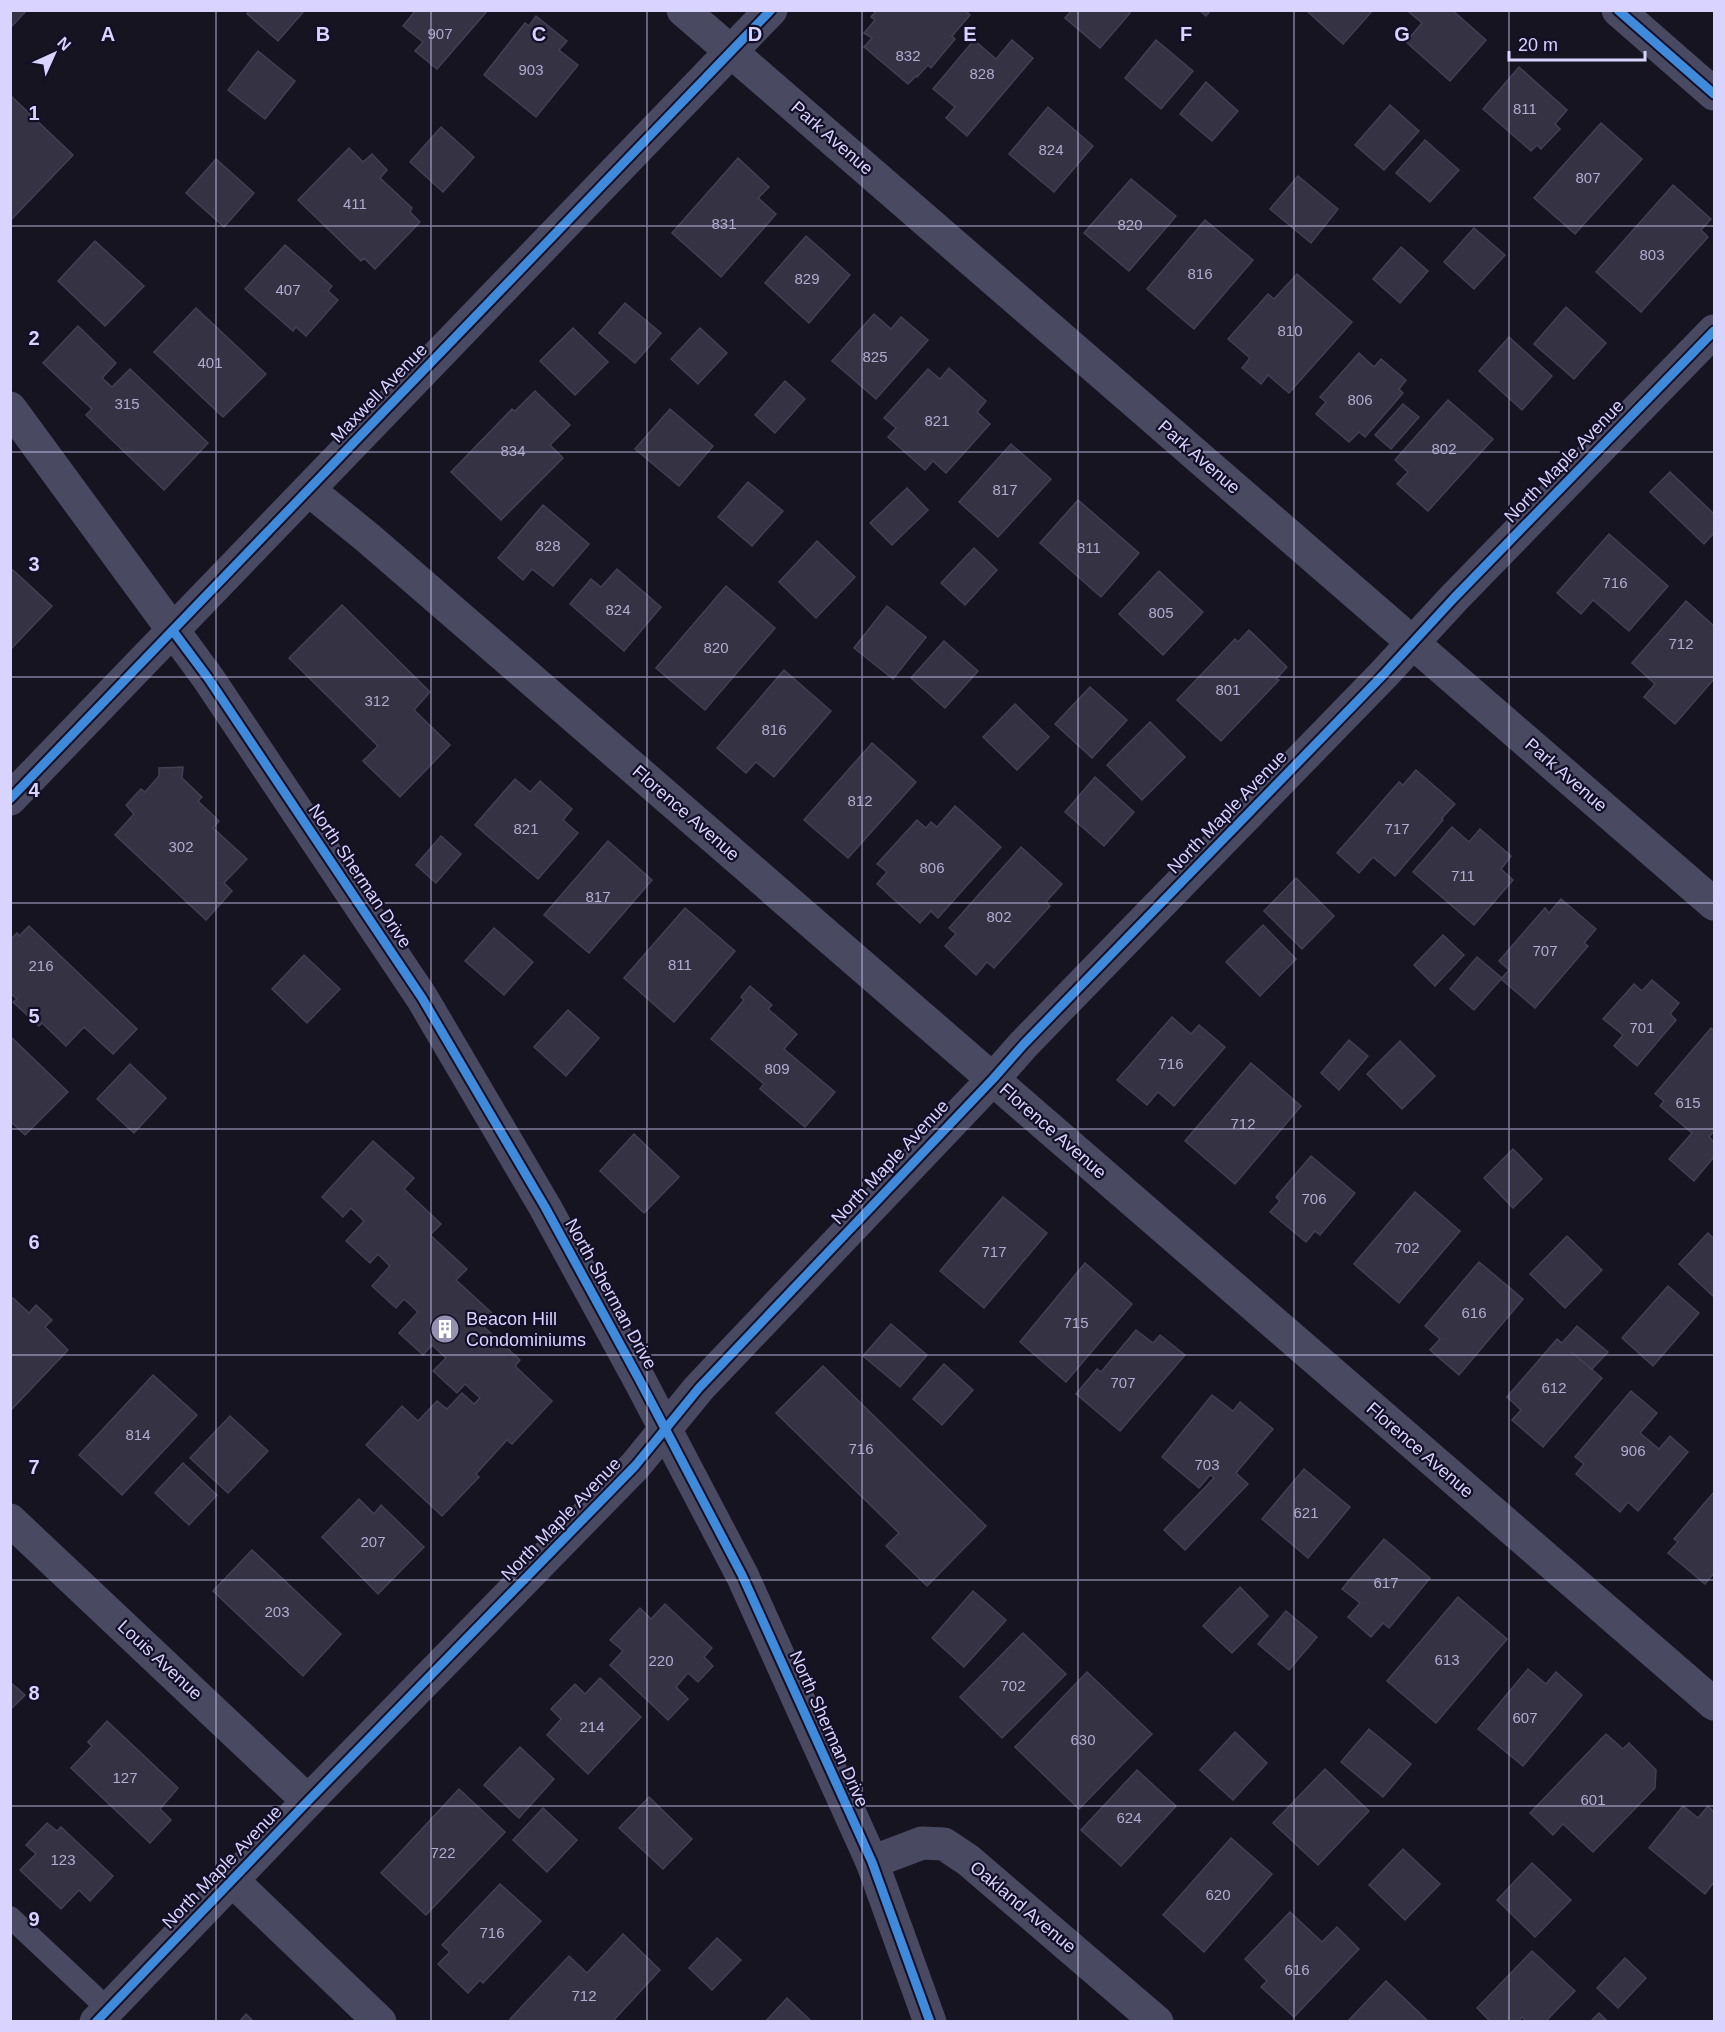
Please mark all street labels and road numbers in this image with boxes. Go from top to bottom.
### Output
street label: Park Avenue [787,97,877,179]
street label: Maxwell Avenue [327,339,431,447]
street label: North Maple Avenue [1500,396,1628,526]
street label: Park Avenue [1154,416,1244,498]
street label: Park Avenue [1521,734,1611,816]
street label: North Maple Avenue [1163,747,1291,877]
street label: Florence Avenue [629,761,743,865]
street label: North Sherman Drive [304,800,416,952]
street label: Florence Avenue [996,1079,1110,1183]
street label: North Maple Avenue [827,1096,953,1228]
street label: North Sherman Drive [561,1215,661,1373]
street label: Florence Avenue [1363,1398,1477,1502]
street label: North Maple Avenue [497,1454,625,1584]
street label: Louis Avenue [114,1616,206,1704]
street label: North Sherman Drive [785,1648,873,1810]
street label: North Maple Avenue [158,1802,286,1932]
street label: Oakland Avenue [966,1857,1080,1957]

